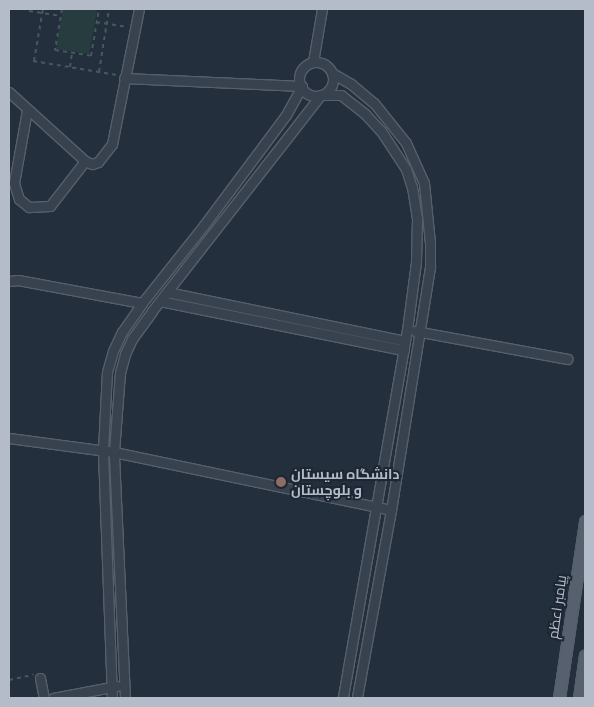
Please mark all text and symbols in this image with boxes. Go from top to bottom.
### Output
place label: دانشگاه سیستان و بلوچستان [291,466,399,498]
marker: دانشگاه سیستان و بلوچستان [275,476,287,488]
street label: پیامبر اعظم [544,574,570,640]

